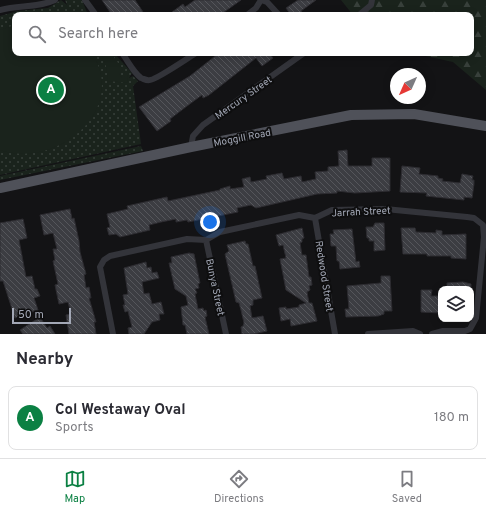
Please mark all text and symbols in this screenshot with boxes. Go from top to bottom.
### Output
search box [12,12,474,56]
icon: search [26,23,48,45]
text: Search here [58,25,138,44]
north arrow [390,68,426,104]
street label: Mercury Street [213,74,275,123]
pin: A [38,75,64,105]
street label: Moggill Road [212,127,272,150]
street label: Jarrah Street [331,204,391,221]
your location [200,212,220,232]
street label: Redwood Street [311,240,336,313]
street label: Bunya Street [202,258,227,317]
map controls [438,286,474,322]
button: layers [438,286,474,322]
scale bar [12,306,71,325]
text: 50 m [18,308,44,322]
text: Nearby [16,349,73,371]
text: Col Westaway Oval [55,401,186,420]
text: A [25,410,35,426]
text: 180 m [434,410,469,426]
text: Sports [55,420,94,436]
tab: Map [64,468,86,506]
tab: Directions [214,468,264,506]
tab: Saved [392,468,422,506]

